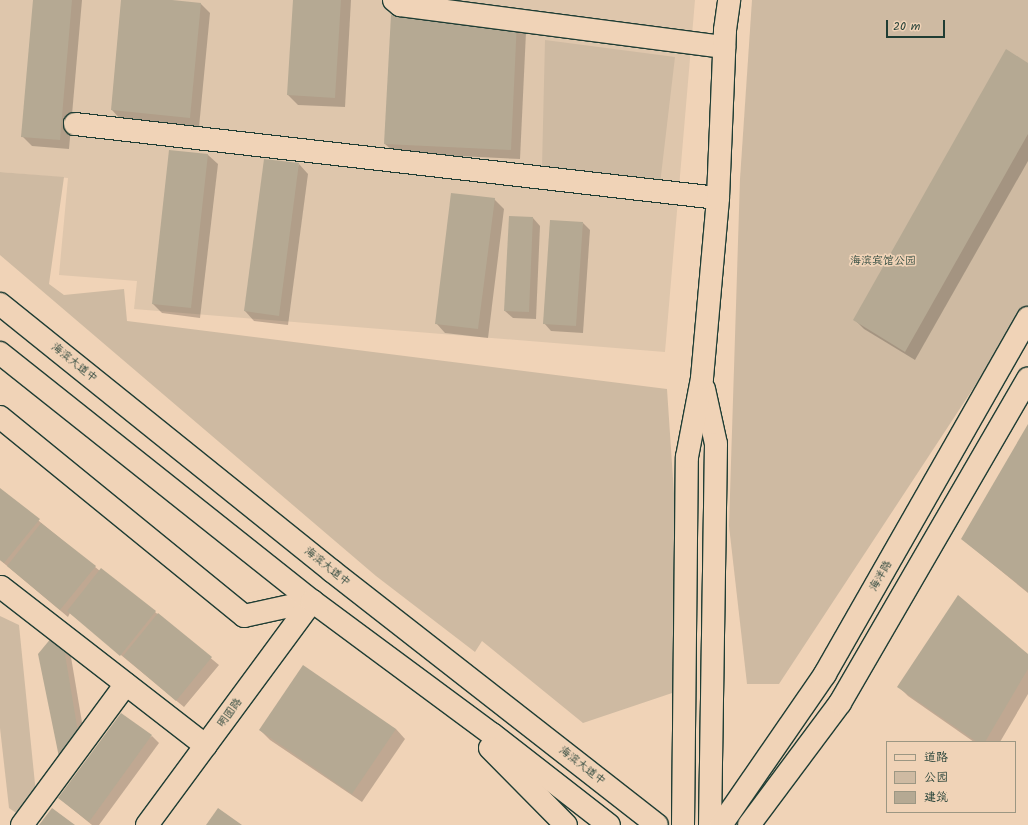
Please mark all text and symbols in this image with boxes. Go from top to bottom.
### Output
scale bar [888,12,947,38]
text: 20 m [893,17,920,36]
park label: 海滨宾馆公园 [850,254,916,268]
street label: 海滨大道中 [48,341,100,385]
street label: 海滨大道中 [301,545,353,589]
street label: 海洋路 [867,558,895,594]
street label: 明圆路 [215,696,245,730]
legend [886,741,1016,813]
street label: 海滨大道中 [556,744,608,788]
text: 道路 [924,748,948,767]
text: 公园 [924,768,948,787]
text: 建筑 [924,788,948,807]

